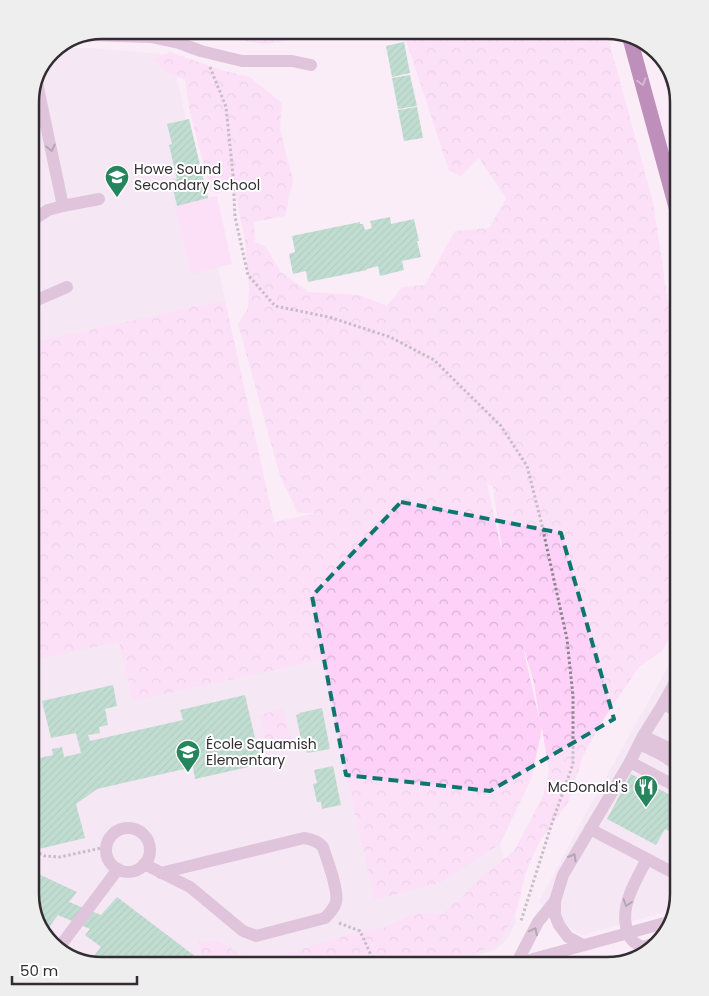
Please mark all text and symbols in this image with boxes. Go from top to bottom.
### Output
one-way arrow [636,78,646,86]
one-way arrow [45,143,55,152]
place label: Howe Sound Secondary School [134,159,260,195]
school or university icon: Howe Sound Secondary School [104,164,130,198]
place label: École Squamish Elementary [206,734,317,770]
school or university icon: École Squamish Elementary [175,739,201,773]
restaurant icon: McDonald's [633,774,659,808]
place label: McDonald's [548,777,628,797]
one-way arrow [567,853,577,862]
one-way arrow [623,899,633,907]
one-way arrow [528,927,538,936]
scale bar [12,954,138,986]
text: 50 m [20,960,58,981]

